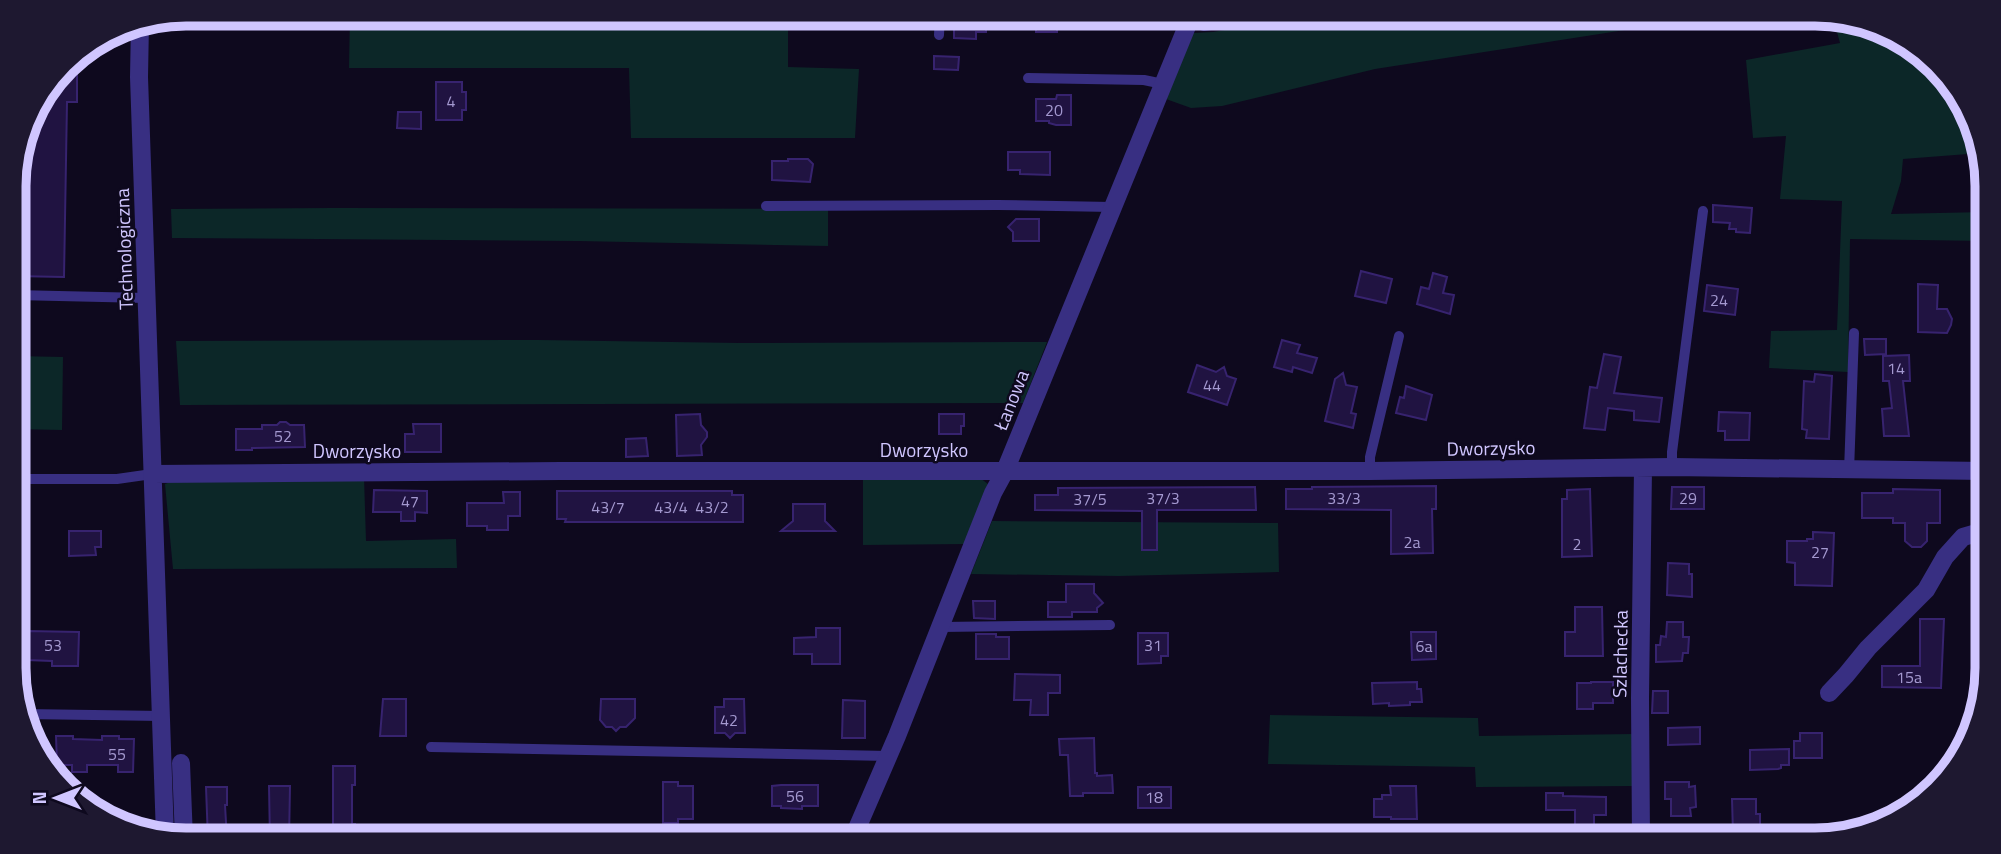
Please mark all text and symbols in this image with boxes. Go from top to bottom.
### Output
house number: 4 [447,89,456,113]
house number: 20 [1045,98,1063,122]
street label: Technologiczna [107,187,140,310]
house number: 24 [1710,288,1728,312]
house number: 14 [1887,356,1905,380]
street label: Łanowa [985,365,1036,435]
house number: 44 [1203,373,1221,397]
house number: 52 [274,424,292,448]
street label: Dworzysko [1446,432,1536,463]
street label: Dworzysko [880,435,968,464]
street label: Dworzysko [313,436,401,465]
house number: 37/3 [1146,486,1180,510]
house number: 33/3 [1327,486,1361,510]
house number: 29 [1679,486,1697,510]
house number: 37/5 [1073,487,1107,511]
house number: 47 [401,489,419,513]
house number: 43/7 [591,495,625,519]
house number: 43/4 [654,495,688,519]
house number: 43/2 [695,495,729,519]
house number: 2a [1404,530,1420,554]
house number: 2 [1573,532,1581,556]
house number: 27 [1811,540,1829,564]
street label: Szlachecka [1604,609,1635,698]
house number: 53 [44,633,62,657]
house number: 31 [1144,633,1162,657]
house number: 6a [1416,634,1432,658]
house number: 15a [1896,665,1922,689]
house number: 42 [720,708,738,732]
house number: 55 [108,742,126,766]
north arrow [21,763,91,833]
house number: 56 [786,784,804,808]
house number: 18 [1145,785,1163,809]
text: N [24,791,53,805]

